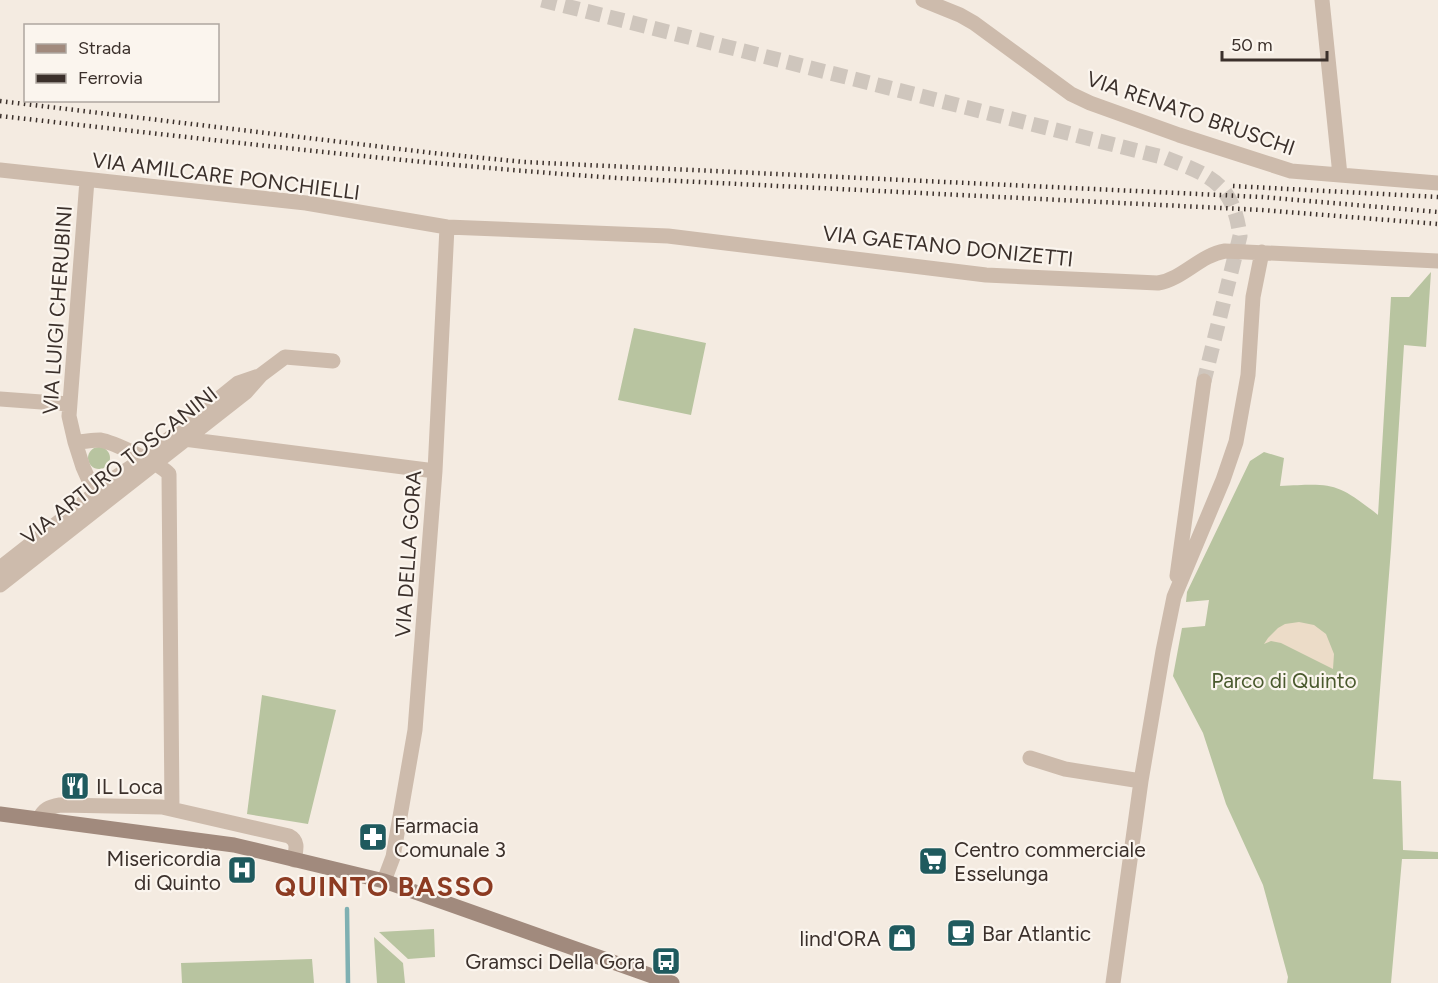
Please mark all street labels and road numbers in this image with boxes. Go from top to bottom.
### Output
street label: VIA RENATO BRUSCHI [1083,66,1299,160]
street label: VIA AMILCARE PONCHIELLI [91,147,361,205]
street label: VIA LUIGI CHERUBINI [37,205,77,415]
street label: VIA GAETANO DONIZETTI [822,220,1074,272]
street label: VIA ARTURO TOSCANINI [16,381,222,549]
street label: VIA DELLA GORA [390,470,426,638]

